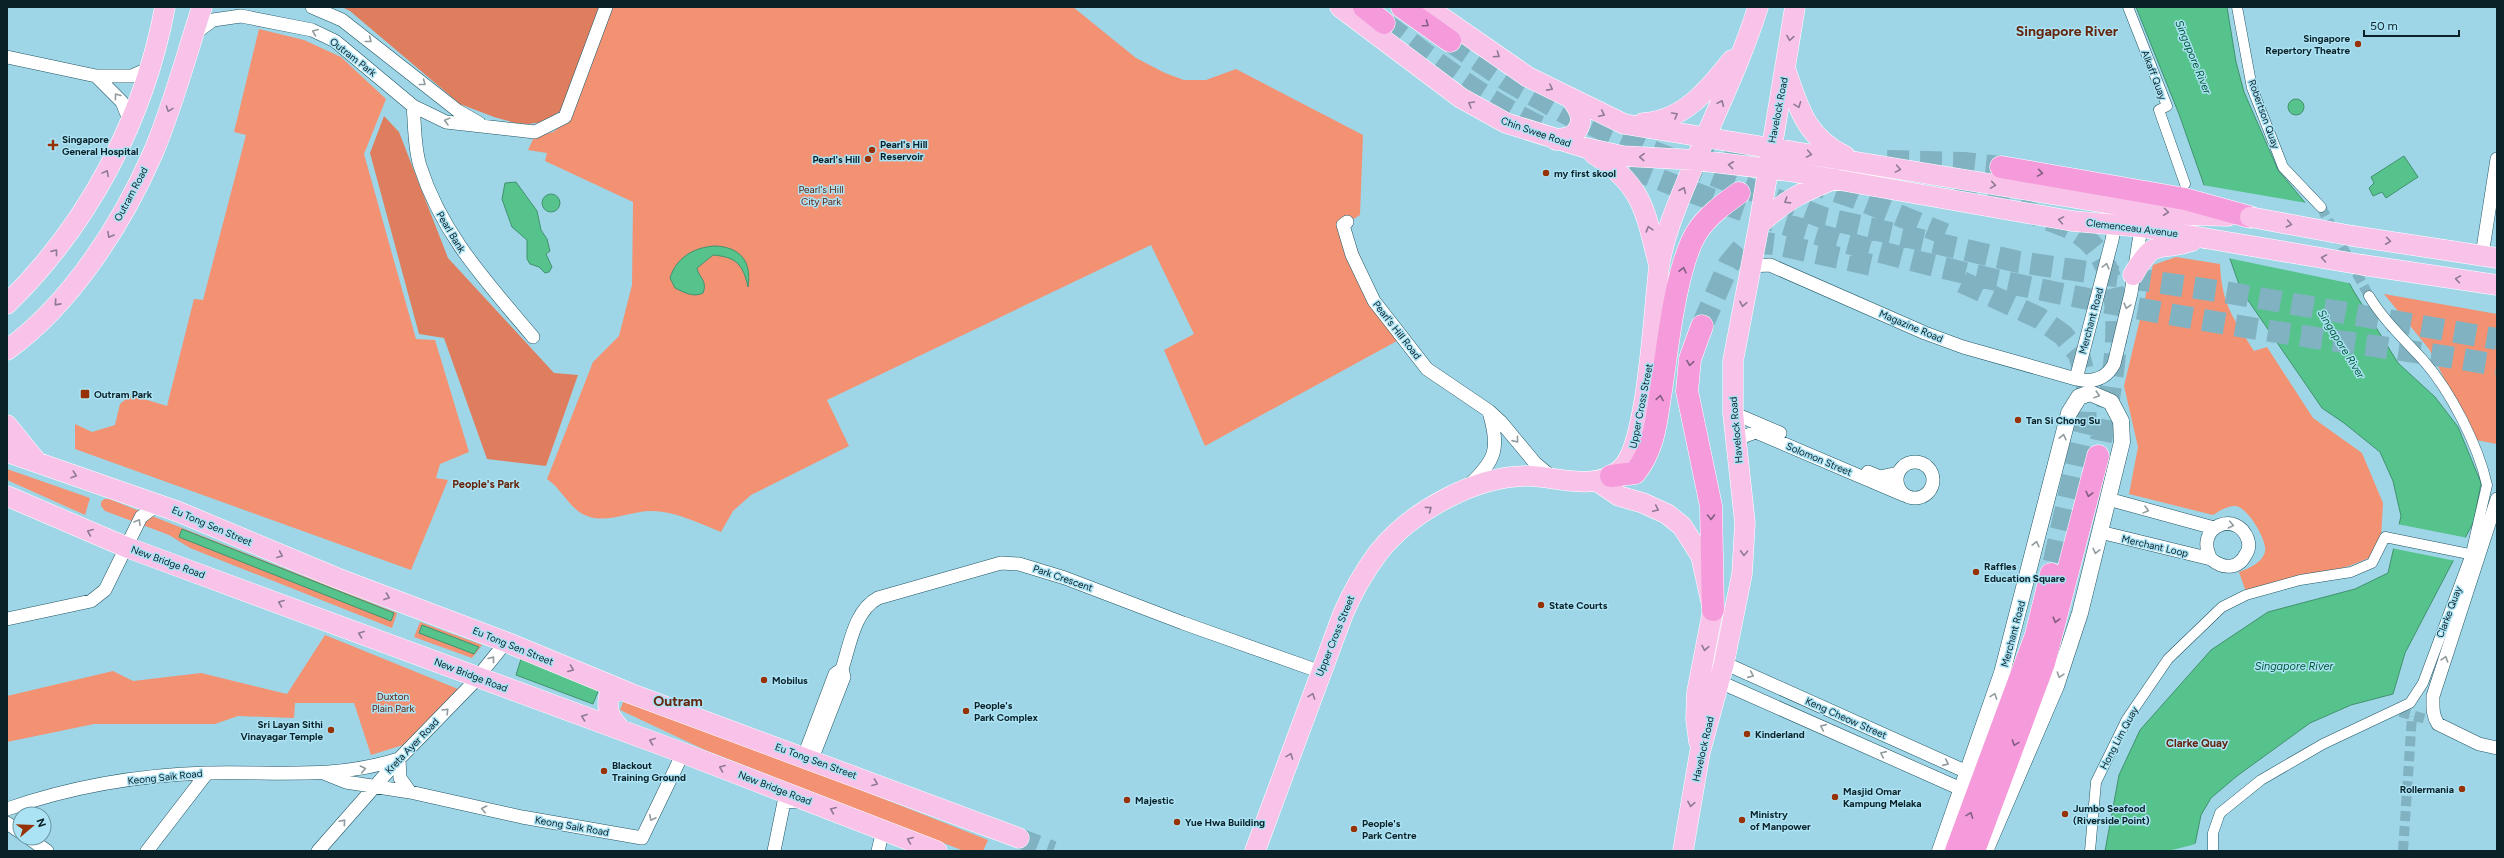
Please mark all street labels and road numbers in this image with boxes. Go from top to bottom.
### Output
street label: Outram Park [327,35,379,79]
street label: Alkaff Quay [2139,48,2170,102]
street label: Havelock Road [1765,76,1791,144]
street label: Robertson Quay [2245,78,2283,151]
street label: Chin Swee Road [1499,114,1573,150]
street label: Outram Road [111,165,151,223]
street label: Pearl Bank [434,209,468,255]
street label: Clemenceau Avenue [2085,216,2179,240]
street label: Merchant Road [2076,286,2106,356]
street label: Pearl's Hill Road [1370,298,1424,362]
street label: Magazine Road [1877,307,1945,345]
street label: Upper Cross Street [1626,362,1656,450]
street label: Havelock Road [1727,396,1745,464]
street label: Solomon Street [1784,439,1854,479]
street label: Eu Tong Sen Street [170,503,254,549]
street label: Merchant Loop [2120,532,2190,560]
street label: New Bridge Road [129,543,207,581]
street label: Park Crescent [1031,562,1095,594]
street label: Clarke Quay [2433,584,2465,640]
street label: Upper Cross Street [1313,593,1357,678]
street label: Merchant Road [1998,599,2028,669]
street label: Eu Tong Sen Street [471,624,556,668]
street label: New Bridge Road [432,655,510,695]
street label: Keng Cheow Street [1803,694,1889,742]
street label: Hong Lim Quay [2097,704,2141,772]
street label: Kreta Ayer Road [382,715,442,777]
street label: Havelock Road [1689,715,1717,783]
street label: Eu Tong Sen Street [773,740,859,782]
street label: Keong Saik Road [127,767,203,787]
street label: New Bridge Road [736,768,814,808]
street label: Keong Saik Road [534,813,610,839]

